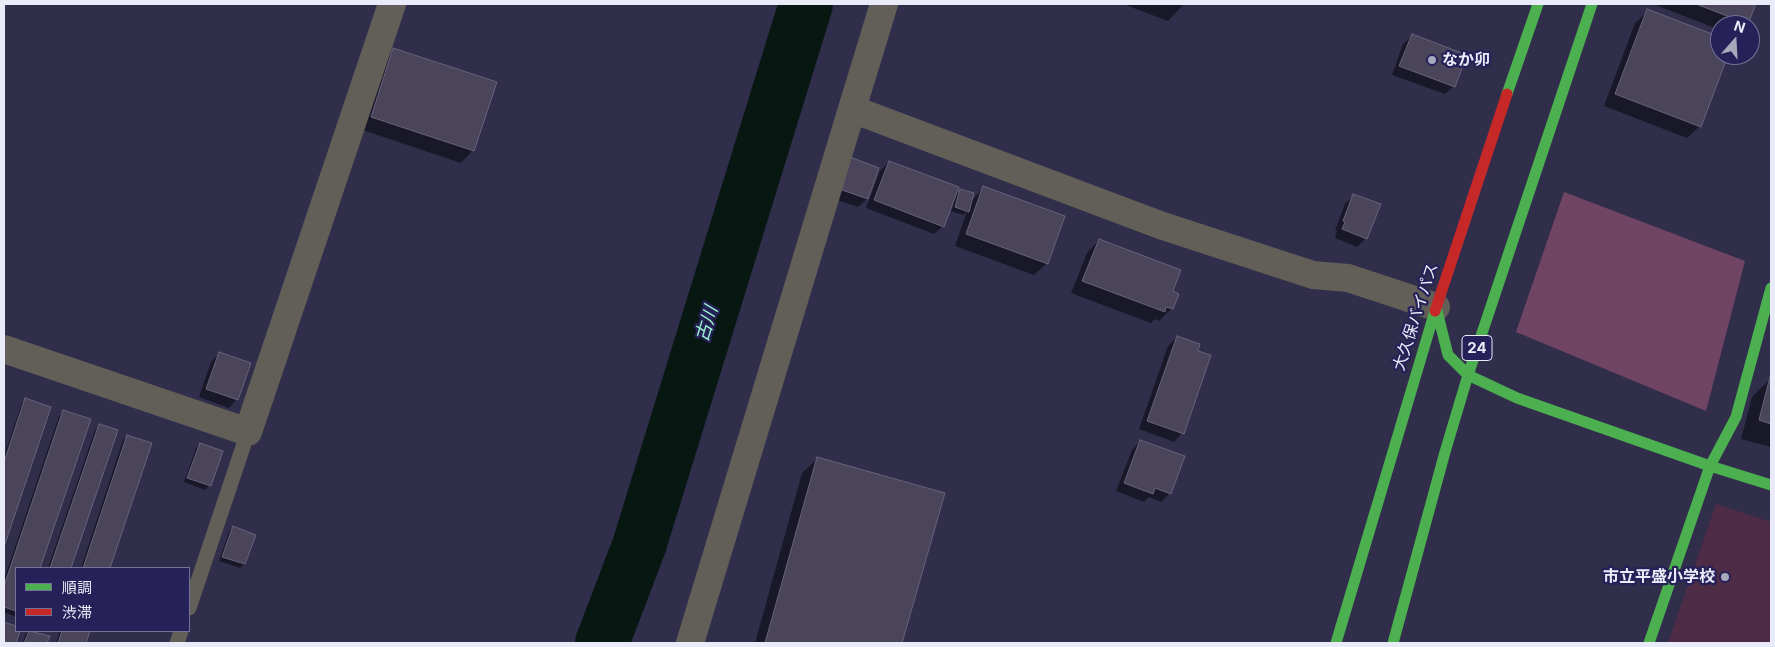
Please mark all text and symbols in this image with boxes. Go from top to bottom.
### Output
north arrow [1710,15,1760,65]
text: N [1732,17,1748,36]
place label: なか卯 [1442,50,1490,70]
marker: なか卯 [1426,54,1438,66]
street label: 大久保バイパス [1390,261,1442,373]
water label: 古川 [691,304,723,344]
road number: 24 [1462,336,1492,360]
legend [15,567,190,632]
place label: 市立平盛小学校 [1603,567,1715,587]
marker: 市立平盛小学校 [1719,571,1731,583]
text: 順調 [62,578,92,597]
text: 渋滞 [62,603,92,622]

